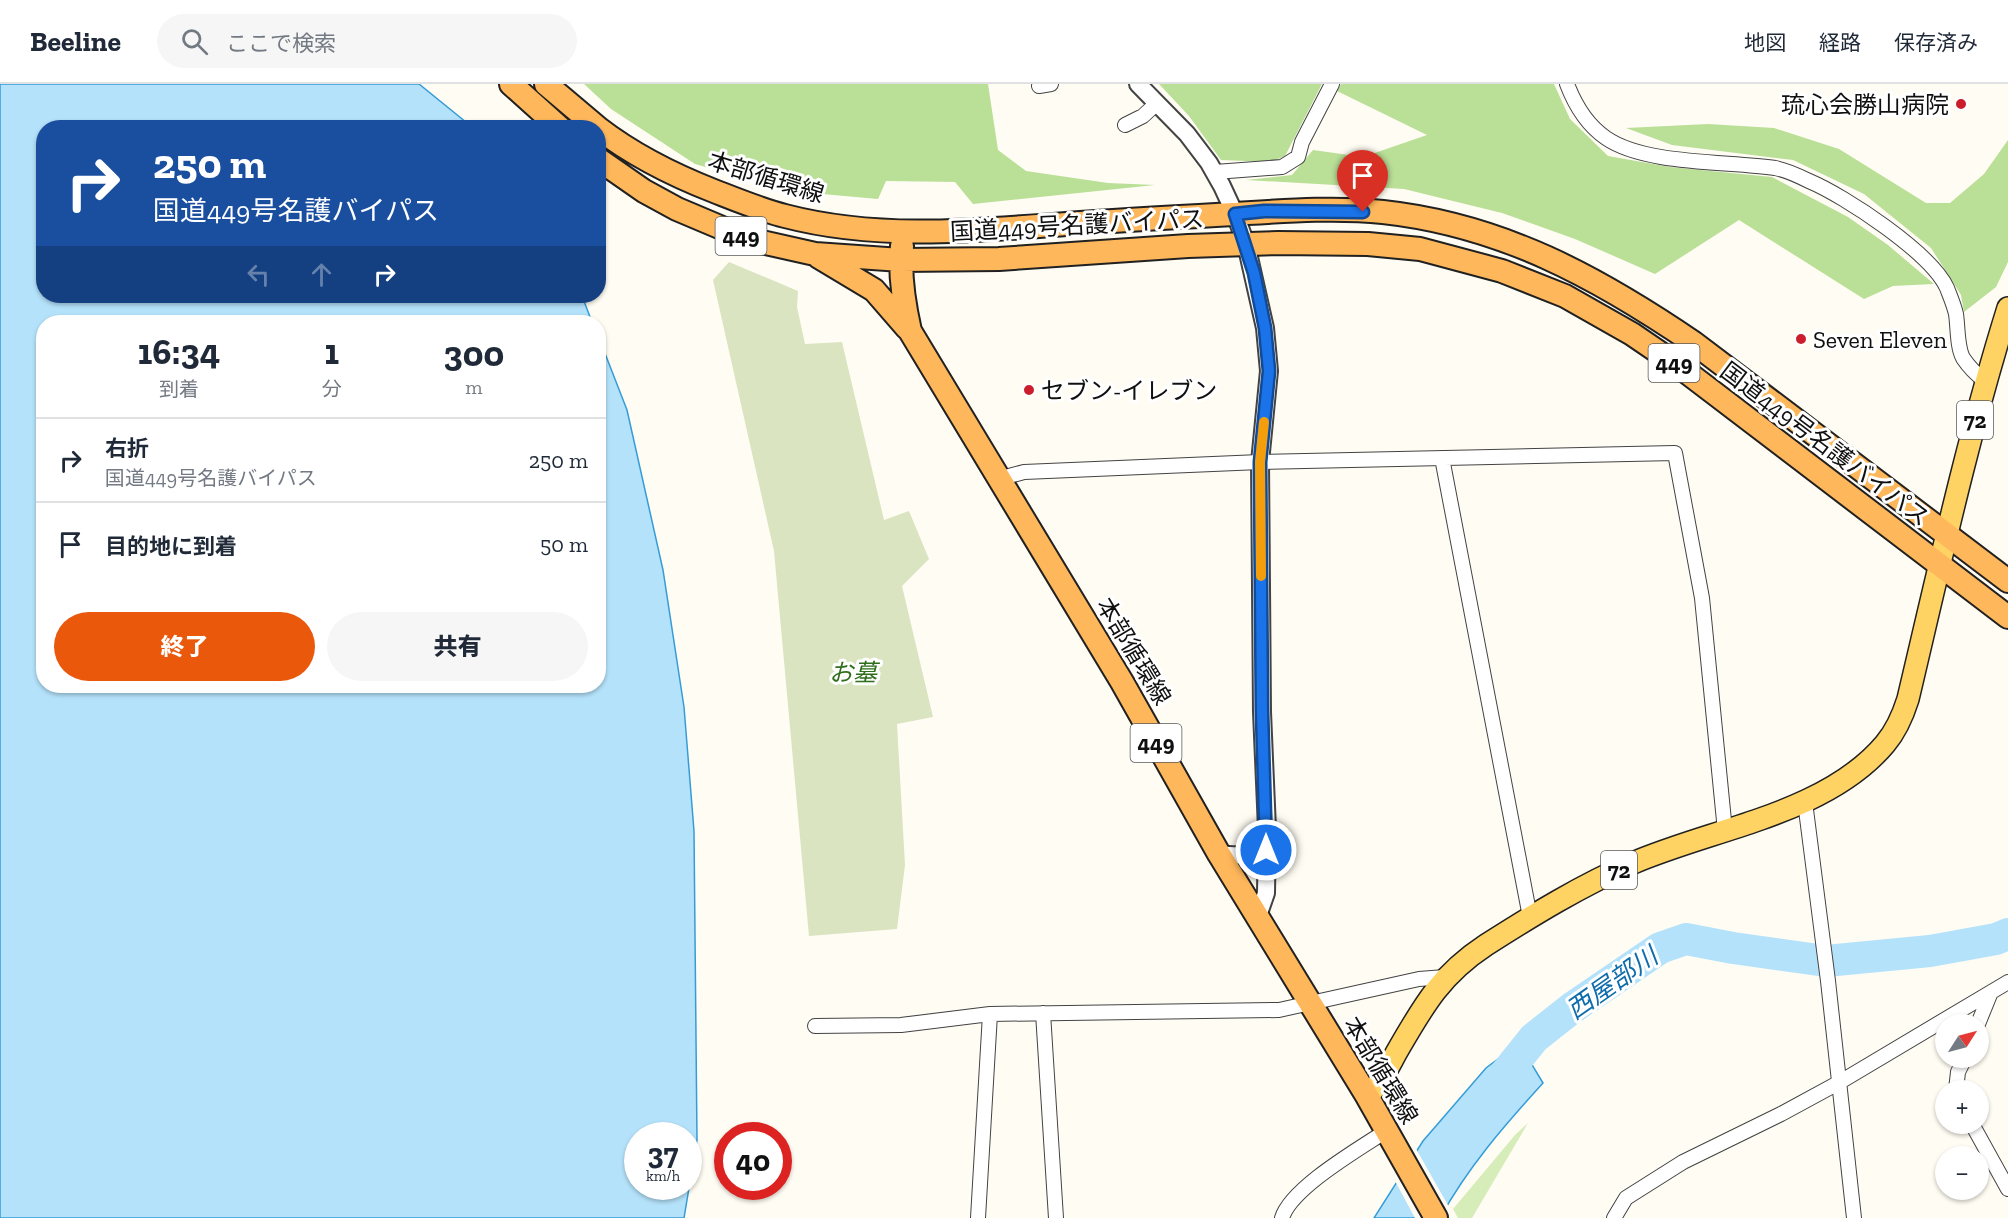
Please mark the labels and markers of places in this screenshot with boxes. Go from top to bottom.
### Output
place label: 琉心会勝山病院 [1781,90,1949,119]
marker: 琉心会勝山病院 [1954,97,1968,111]
pin [1337,150,1388,212]
place label: Seven Eleven [1813,325,1947,354]
marker: Seven Eleven [1794,332,1808,346]
place label: セブン-イレブン [1041,376,1217,405]
marker: セブン-イレブン [1022,383,1036,397]

